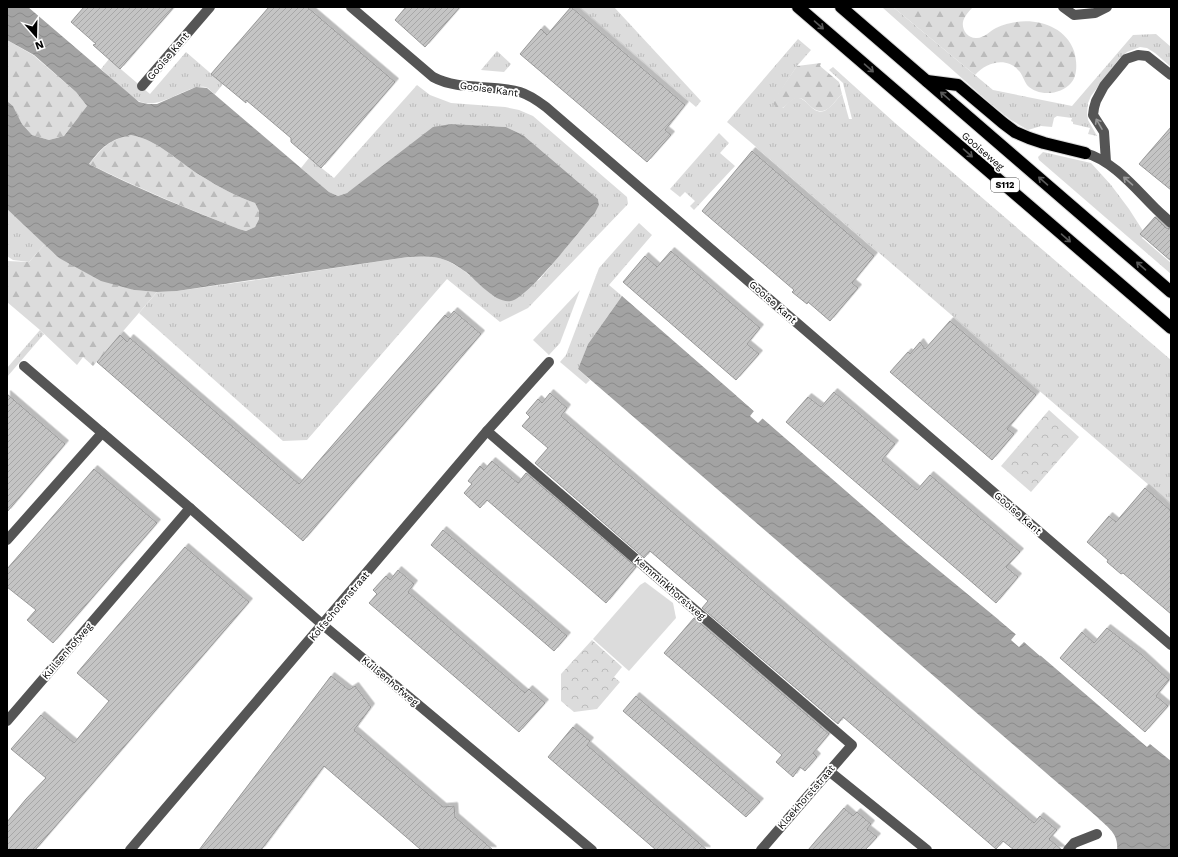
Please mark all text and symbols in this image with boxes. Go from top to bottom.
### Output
north arrow [16,16,56,56]
one-way arrow [814,20,824,29]
street label: Gooise Kant [145,29,192,82]
text: N [33,37,45,52]
one-way arrow [864,63,874,72]
street label: Gooise Kant [459,79,520,99]
one-way arrow [939,92,950,101]
one-way arrow [1095,118,1103,130]
street label: Gooiseweg [960,130,1007,173]
one-way arrow [962,148,972,157]
one-way arrow [1038,177,1048,186]
one-way arrow [1122,177,1133,186]
road number: S112 [991,178,1019,192]
one-way arrow [1061,233,1071,242]
one-way arrow [1136,262,1147,271]
street label: Gooise Kant [747,279,799,326]
street label: Gooise Kant [992,490,1044,537]
street label: Kemminkhorstweg [632,554,708,622]
street label: Kolfschotenstraat [307,569,372,643]
street label: Kuilsenhofweg [40,620,95,681]
street label: Kuilsenhofweg [359,654,421,708]
street label: Kloekhorststraat [775,762,837,831]

